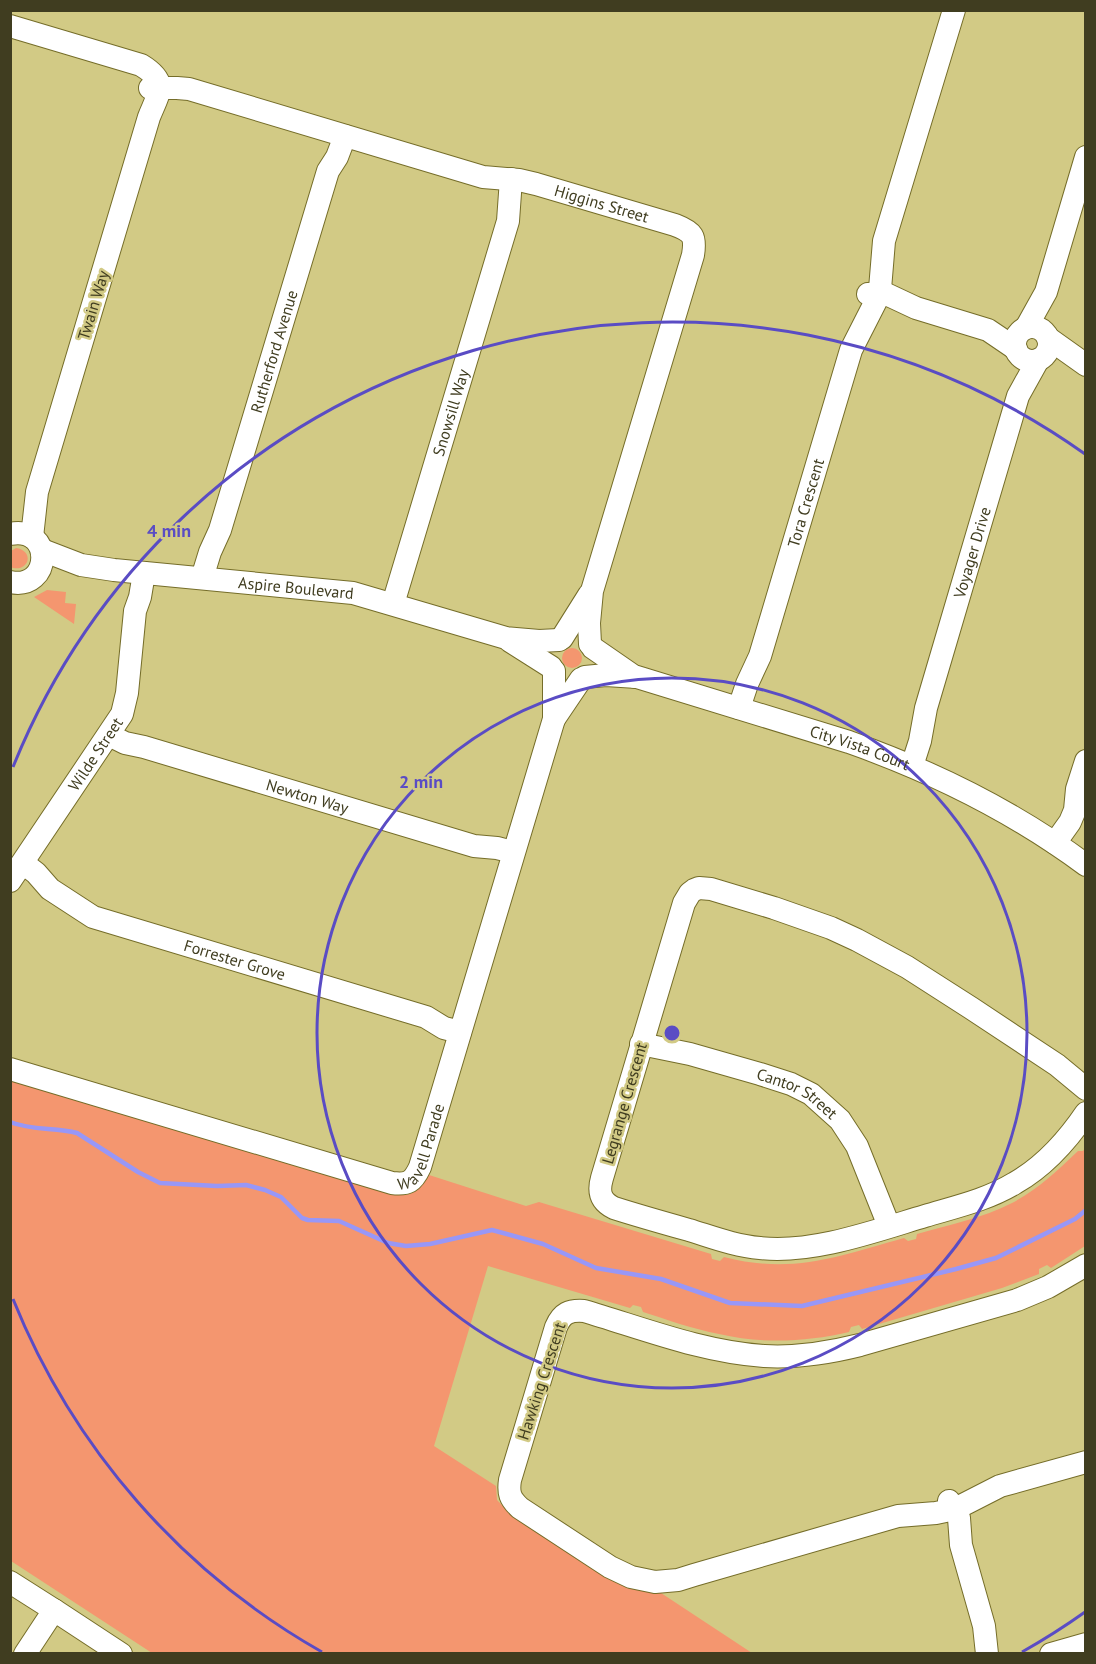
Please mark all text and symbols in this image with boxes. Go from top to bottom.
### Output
street label: Higgins Street [552,180,652,227]
street label: Twain Way [73,267,113,342]
street label: Rutherford Avenue [246,288,302,415]
street label: Snowsill Way [428,366,473,458]
street label: Tora Crescent [783,456,828,550]
street label: Voyager Drive [949,504,995,601]
text: 4 min [147,519,191,542]
street label: Aspire Boulevard [237,572,355,603]
street label: Wilde Street [63,713,127,794]
street label: City Vista Court [808,721,913,775]
text: 2 min [399,770,443,793]
street label: Newton Way [264,774,352,818]
street label: Forrester Grove [182,935,288,984]
centre of rings [662,1023,682,1043]
street label: Legrange Crescent [597,1039,651,1166]
street label: Cantor Street [754,1064,842,1123]
street label: Wavell Parade [396,1101,448,1194]
street label: Hawking Crescent [513,1319,570,1442]

